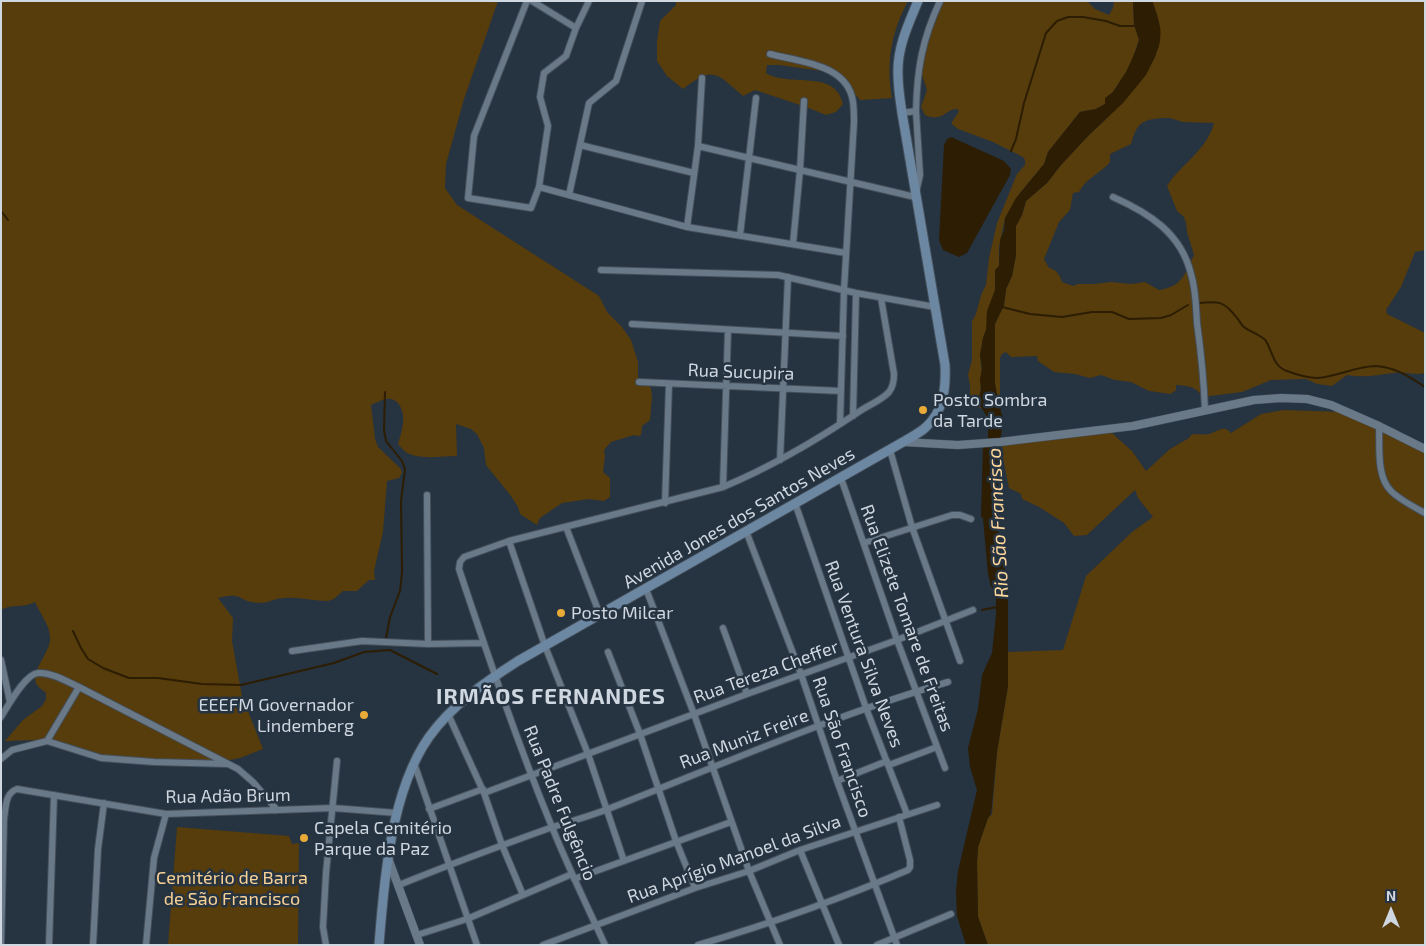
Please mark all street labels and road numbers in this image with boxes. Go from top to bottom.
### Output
street label: Rua Sucupira [687,359,795,385]
street label: Avenida Jones dos Santos Neves [619,443,859,593]
street label: Rua Elizete Tomare de Freitas [856,502,958,734]
street label: Rua Ventura Silva Neves [820,558,908,750]
street label: Rua Tereza Cheffer [690,636,842,708]
street label: Rua São Francisco [808,674,876,820]
street label: Rua Muniz Freire [676,704,812,774]
street label: Rua Padre Fulgêncio [519,722,601,884]
street label: Rua Adão Brum [165,784,291,808]
street label: Rua Aprígio Manoel da Silva [624,810,844,908]

